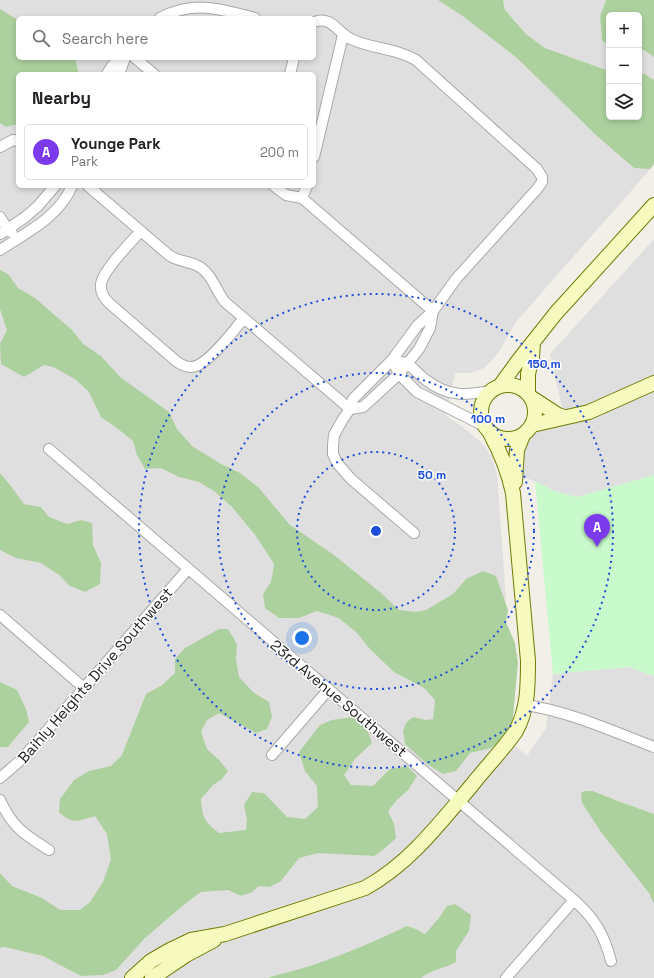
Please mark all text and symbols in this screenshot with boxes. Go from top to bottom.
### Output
map controls [606,12,642,120]
button: + [606,12,642,48]
search box [16,16,316,60]
icon: search [30,27,52,49]
text: Search here [62,29,148,48]
button: − [606,48,642,84]
button: layers [606,84,642,120]
text: Nearby [32,87,91,109]
text: Younge Park [71,134,161,153]
text: A [42,144,50,161]
text: 200 m [260,144,299,161]
text: Park [71,153,98,170]
text: 150 m [527,356,561,372]
text: 100 m [471,411,505,427]
text: 50 m [418,467,446,483]
pin: A [584,514,610,547]
centre of rings [369,524,383,538]
street label: Baihly Heights Drive Southwest [13,583,177,767]
your location [292,628,312,648]
street label: 23rd Avenue Southwest [267,635,411,761]

